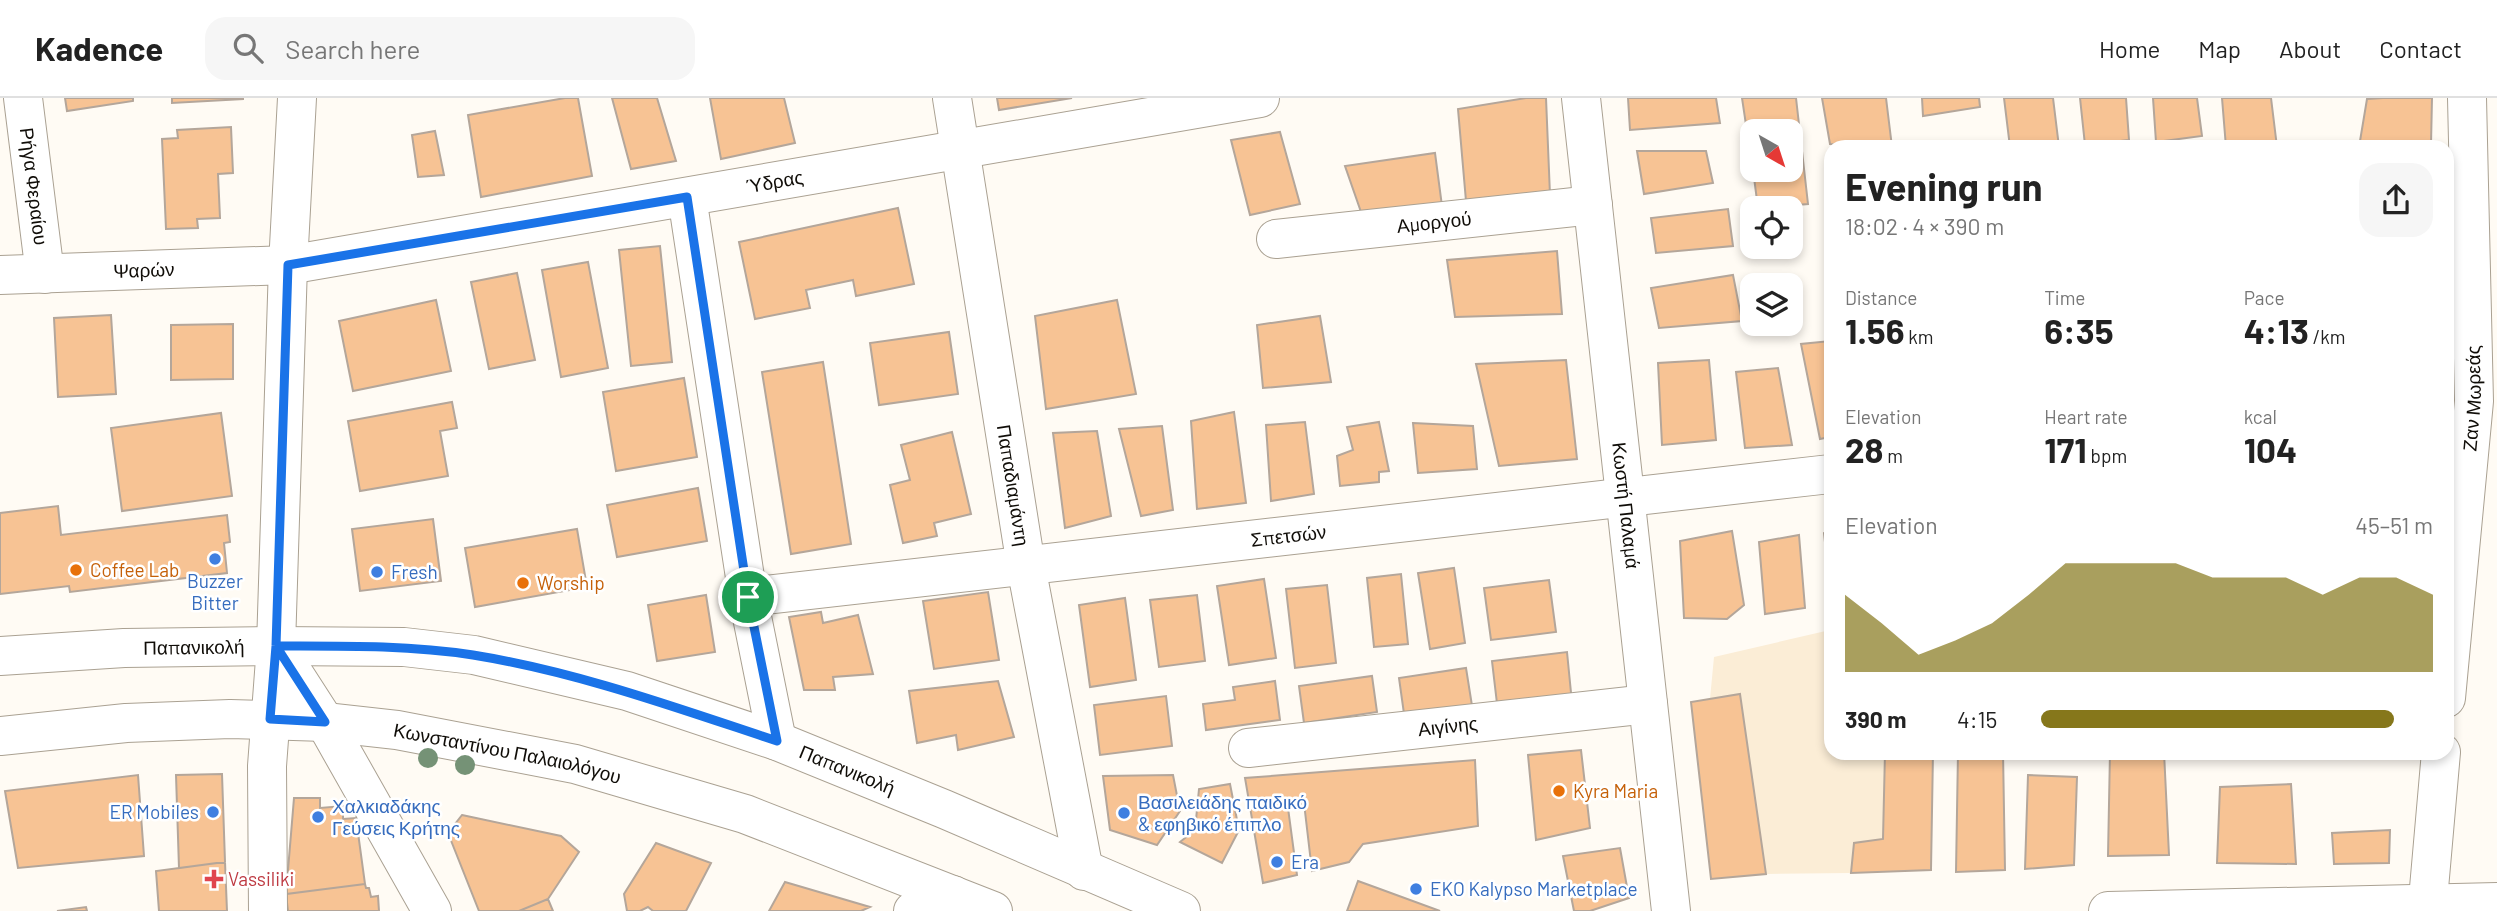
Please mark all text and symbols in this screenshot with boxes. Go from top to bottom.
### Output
search box [205,17,695,80]
text: Kadence [35,28,163,68]
icon: search [229,29,267,67]
text: Search here [285,33,420,64]
text: Home [2099,34,2160,63]
text: Map [2198,34,2241,63]
text: About [2279,34,2341,63]
text: Contact [2379,34,2462,63]
north arrow [1740,119,1802,182]
map controls [1740,119,1803,336]
street label: Ρήγα Φεραίου [16,126,53,246]
text: Evening run [1845,163,2043,209]
button: share [2359,163,2433,237]
street label: Ύδρας [744,165,805,197]
button: locate [1740,196,1803,259]
street label: Αμοργού [1396,206,1473,237]
text: 18:02 · 4 × 390 m [1845,212,2004,240]
street label: Ψαρών [113,257,175,282]
button: layers [1740,273,1803,336]
text: Distance [1845,286,1917,309]
text: Time [2044,286,2085,309]
text: Pace [2244,286,2285,309]
text: 1.56 [1845,309,1905,351]
text: 6:35 [2044,309,2114,351]
text: 4:13 [2244,309,2309,351]
text: km [1905,325,1934,348]
text: /km [2309,325,2346,348]
street label: Ζαν Μωρεάς [2457,345,2485,452]
text: Elevation [1845,405,1922,428]
text: Heart rate [2044,405,2128,428]
text: kcal [2244,405,2277,428]
street label: Παπαδιαμάντη [993,423,1035,548]
text: 28 [1845,428,1884,470]
text: 171 [2044,428,2087,470]
text: 104 [2244,428,2297,470]
street label: Κωστή Παλαμά [1608,441,1645,570]
text: m [1884,444,1903,467]
text: bpm [2087,444,2127,467]
text: Elevation [1845,511,1938,539]
text: 45–51 m [2355,511,2433,539]
street label: Σπετσών [1249,519,1327,551]
marker: Buzzer Bitter [207,551,223,567]
place label: Coffee Lab [90,558,179,581]
place label: Fresh [391,560,438,583]
marker: Coffee Lab [68,562,84,578]
marker: Fresh [369,564,385,580]
pin [718,567,778,627]
place label: Buzzer Bitter [187,569,243,614]
place label: Worship [537,571,605,594]
marker: Worship [515,575,531,591]
icon: arrive [729,578,767,616]
street label: Παπανικολή [143,634,245,659]
text: 390 m [1845,705,1907,733]
text: 4:15 [1957,705,1997,733]
street label: Αιγίνης [1417,711,1479,740]
street label: Κωνσταντίνου Παλαιολόγου [392,718,624,788]
street label: Παπανικολή [796,739,899,799]
place label: Kyra Maria [1573,779,1658,802]
marker: Kyra Maria [1551,783,1567,799]
place label: Βασιλειάδης παιδικό & εφηβικό έπιπλο [1138,790,1307,835]
place label: Χαλκιαδάκης Γεύσεις Κρήτης [332,794,460,839]
place label: ER Mobiles [109,800,199,823]
marker: ER Mobiles [205,804,221,820]
marker: Βασιλειάδης παιδικό & εφηβικό έπιπλο [1116,805,1132,821]
marker: Χαλκιαδάκης Γεύσεις Κρήτης [310,809,326,825]
place label: Era [1291,850,1319,873]
marker: Era [1269,854,1285,870]
place label: Vassiliki [228,867,294,890]
marker: Vassiliki [206,871,222,887]
place label: EKO Kalypso Marketplace [1430,877,1638,900]
marker: EKO Kalypso Marketplace [1408,881,1424,897]

